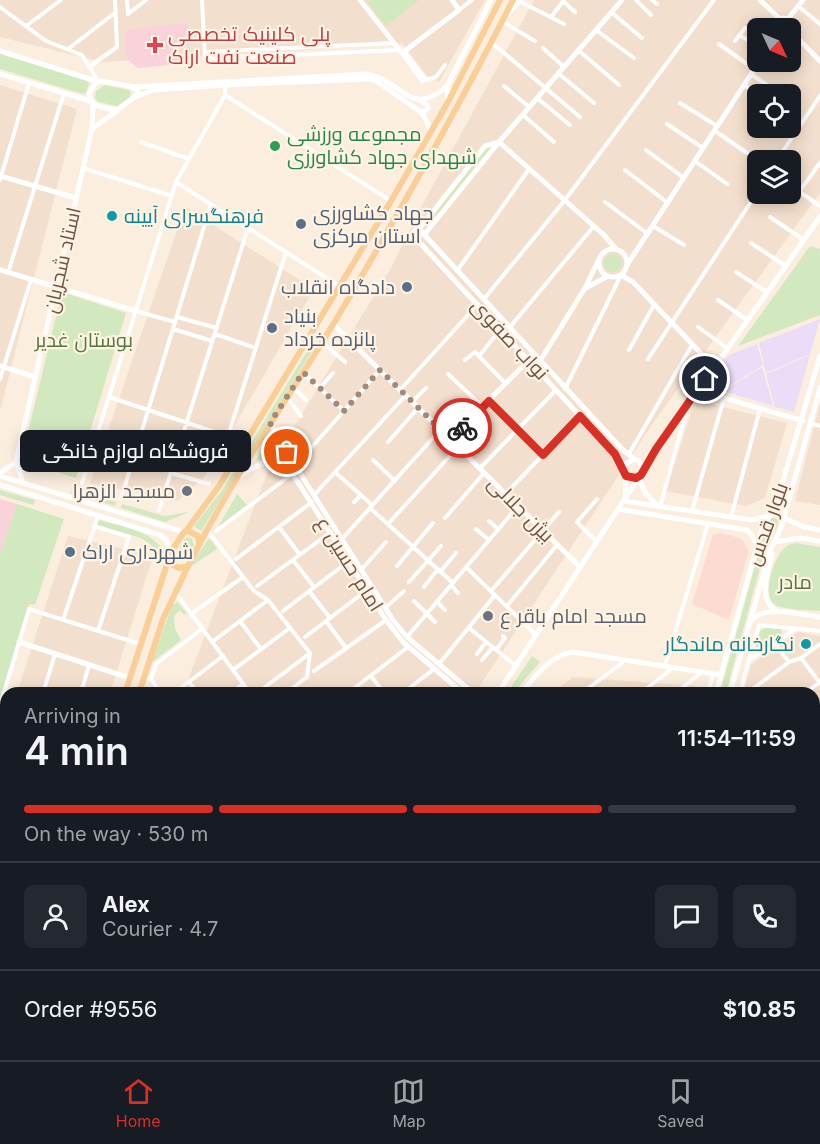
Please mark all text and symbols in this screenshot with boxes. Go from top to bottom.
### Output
north arrow [747,18,801,72]
map controls [747,18,801,204]
place label: پلی کلینیک تخصصی صنعت نفت اراک [168,22,331,69]
marker: پلی کلینیک تخصصی صنعت نفت اراک [146,36,164,54]
button: locate [747,84,801,138]
place label: مجموعه ورزشی شهدای جهاد کشاورزی [287,122,477,170]
marker: مجموعه ورزشی شهدای جهاد کشاورزی [268,139,282,153]
button: layers [747,150,801,204]
place label: جهاد کشاورزی استان مرکزی [313,201,433,249]
place label: فرهنگسرای آیینه [124,204,264,229]
street label: استاد شجریان [38,205,87,316]
marker: فرهنگسرای آیینه [105,209,119,223]
marker: جهاد کشاورزی استان مرکزی [294,217,308,231]
place label: دادگاه انقلاب [281,275,395,299]
marker: دادگاه انقلاب [400,280,414,294]
street label: نواب صفوی [466,293,554,385]
place label: بنیاد پانزده خرداد [284,304,376,352]
marker: بنیاد پانزده خرداد [265,321,279,335]
park label: بوستان غدیر [34,328,133,353]
pin [679,353,730,404]
icon: home [688,362,721,395]
courier [432,398,492,458]
icon: bike [446,412,479,445]
pin [261,426,312,477]
callout: فروشگاه لوازم خانگی [20,431,251,473]
icon: bag [270,435,303,468]
text: فروشگاه لوازم خانگی [42,439,229,463]
street label: بیژن جلالی [482,471,559,548]
place label: مسجد الزهرا [72,479,175,503]
street label: بلوار قدس [741,479,794,569]
marker: مسجد الزهرا [180,484,194,498]
street label: امام حسین ع [310,512,389,617]
place label: شهرداری اراک [82,540,193,565]
marker: شهرداری اراک [63,545,77,559]
park label: مادر [777,570,812,594]
place label: مسجد امام باقر ع [500,604,647,630]
marker: مسجد امام باقر ع [481,609,495,623]
place label: نگارخانه ماندگار [663,632,794,656]
marker: نگارخانه ماندگار [799,637,813,651]
text: Arriving in [24,704,121,728]
text: 11:54–11:59 [677,725,796,751]
text: 4 min [24,727,129,774]
text: On the way · 530 m [24,822,208,846]
button: person [24,885,87,948]
button: chat [655,885,718,948]
button: phone [733,885,796,948]
text: Alex [102,891,150,917]
text: Courier · 4.7 [102,917,218,941]
text: Order #9556 [24,996,157,1022]
text: $10.85 [723,996,796,1022]
tab: Home [116,1075,161,1131]
tab: Map [392,1075,426,1131]
tab: Saved [657,1075,704,1131]

